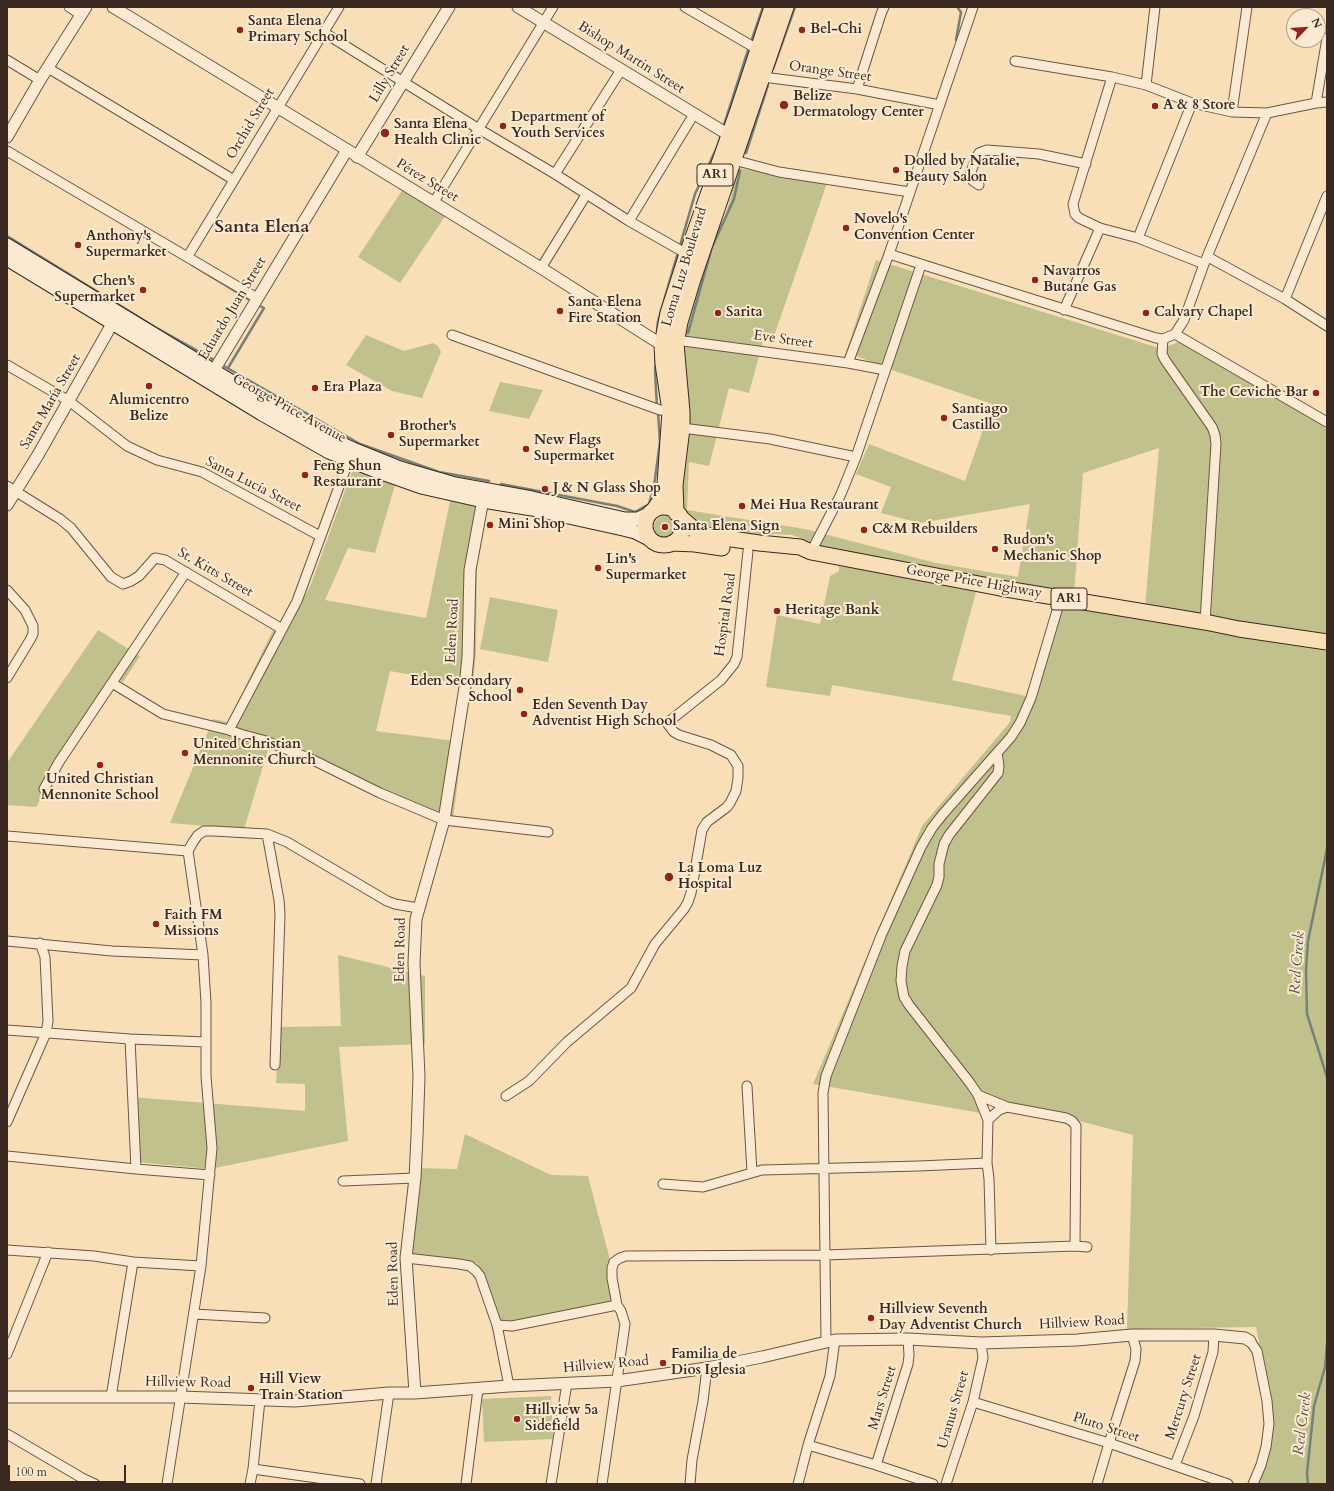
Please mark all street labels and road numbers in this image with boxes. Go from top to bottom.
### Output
street label: Bishop Martin Street [575,18,687,98]
street label: Lilly Street [366,42,414,106]
street label: Orange Street [788,58,872,86]
street label: Orchid Street [223,85,279,163]
street label: Pérez Street [393,156,461,206]
road number: AR1 [697,164,733,186]
street label: Loma Luz Boulevard [659,205,711,329]
street label: Eduardo Juan Street [196,254,270,364]
street label: Eve Street [752,328,814,352]
street label: Santa María Street [17,351,85,453]
street label: George Price Avenue [229,371,349,447]
street label: Santa Lucía Street [202,454,304,516]
street label: St. Kitts Street [174,545,256,601]
street label: George Price Highway [905,562,1043,602]
street label: Hospital Road [712,572,740,658]
road number: AR1 [1051,588,1087,610]
street label: Eden Road [443,598,463,664]
street label: Eden Road [392,917,410,983]
street label: Eden Road [385,1241,403,1307]
street label: Hillview Road [1039,1312,1125,1334]
street label: Mercury Street [1162,1352,1206,1442]
street label: Hillview Road [562,1353,650,1377]
street label: Mars Street [865,1364,901,1432]
street label: Uranus Street [935,1369,973,1451]
street label: Hillview Road [145,1374,231,1392]
street label: Pluto Street [1071,1409,1141,1447]

